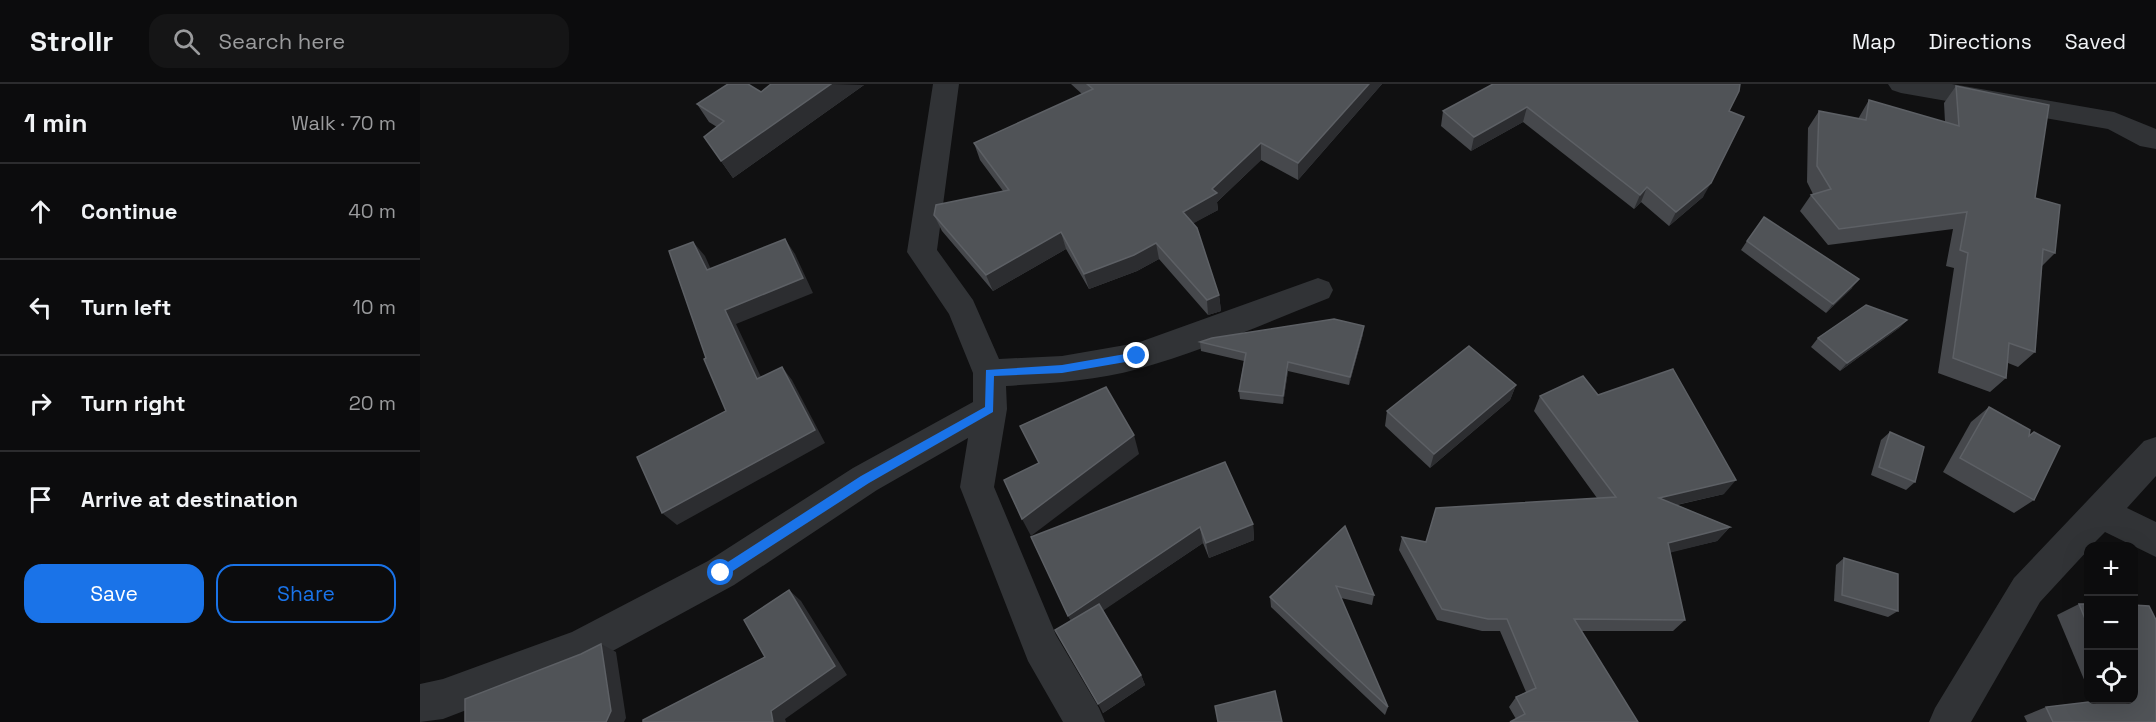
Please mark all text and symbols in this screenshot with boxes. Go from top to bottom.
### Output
search box [149,14,569,68]
text: Strollr [30,23,113,59]
icon: search [170,25,203,58]
text: Search here [218,27,345,55]
text: Map [1852,28,1896,55]
text: Directions [1929,28,2032,55]
text: Saved [2065,28,2126,55]
text: 1 min [24,106,88,140]
text: Walk · 70 m [291,110,396,136]
icon: ahead [24,195,57,228]
text: Continue [81,197,177,225]
text: 40 m [348,198,396,224]
icon: left [24,291,57,324]
text: Turn left [81,293,171,321]
text: 10 m [352,294,396,320]
route end [1123,342,1149,368]
icon: right [24,387,57,420]
text: Turn right [81,389,186,417]
text: 20 m [349,390,396,416]
icon: arrive [24,483,57,516]
text: Arrive at destination [81,485,298,513]
map controls [2084,542,2138,704]
button: + [2084,542,2138,596]
route start [707,559,733,585]
button: Save [24,564,204,623]
button: Share [216,564,396,623]
button: − [2084,596,2138,650]
button: locate [2084,650,2138,704]

